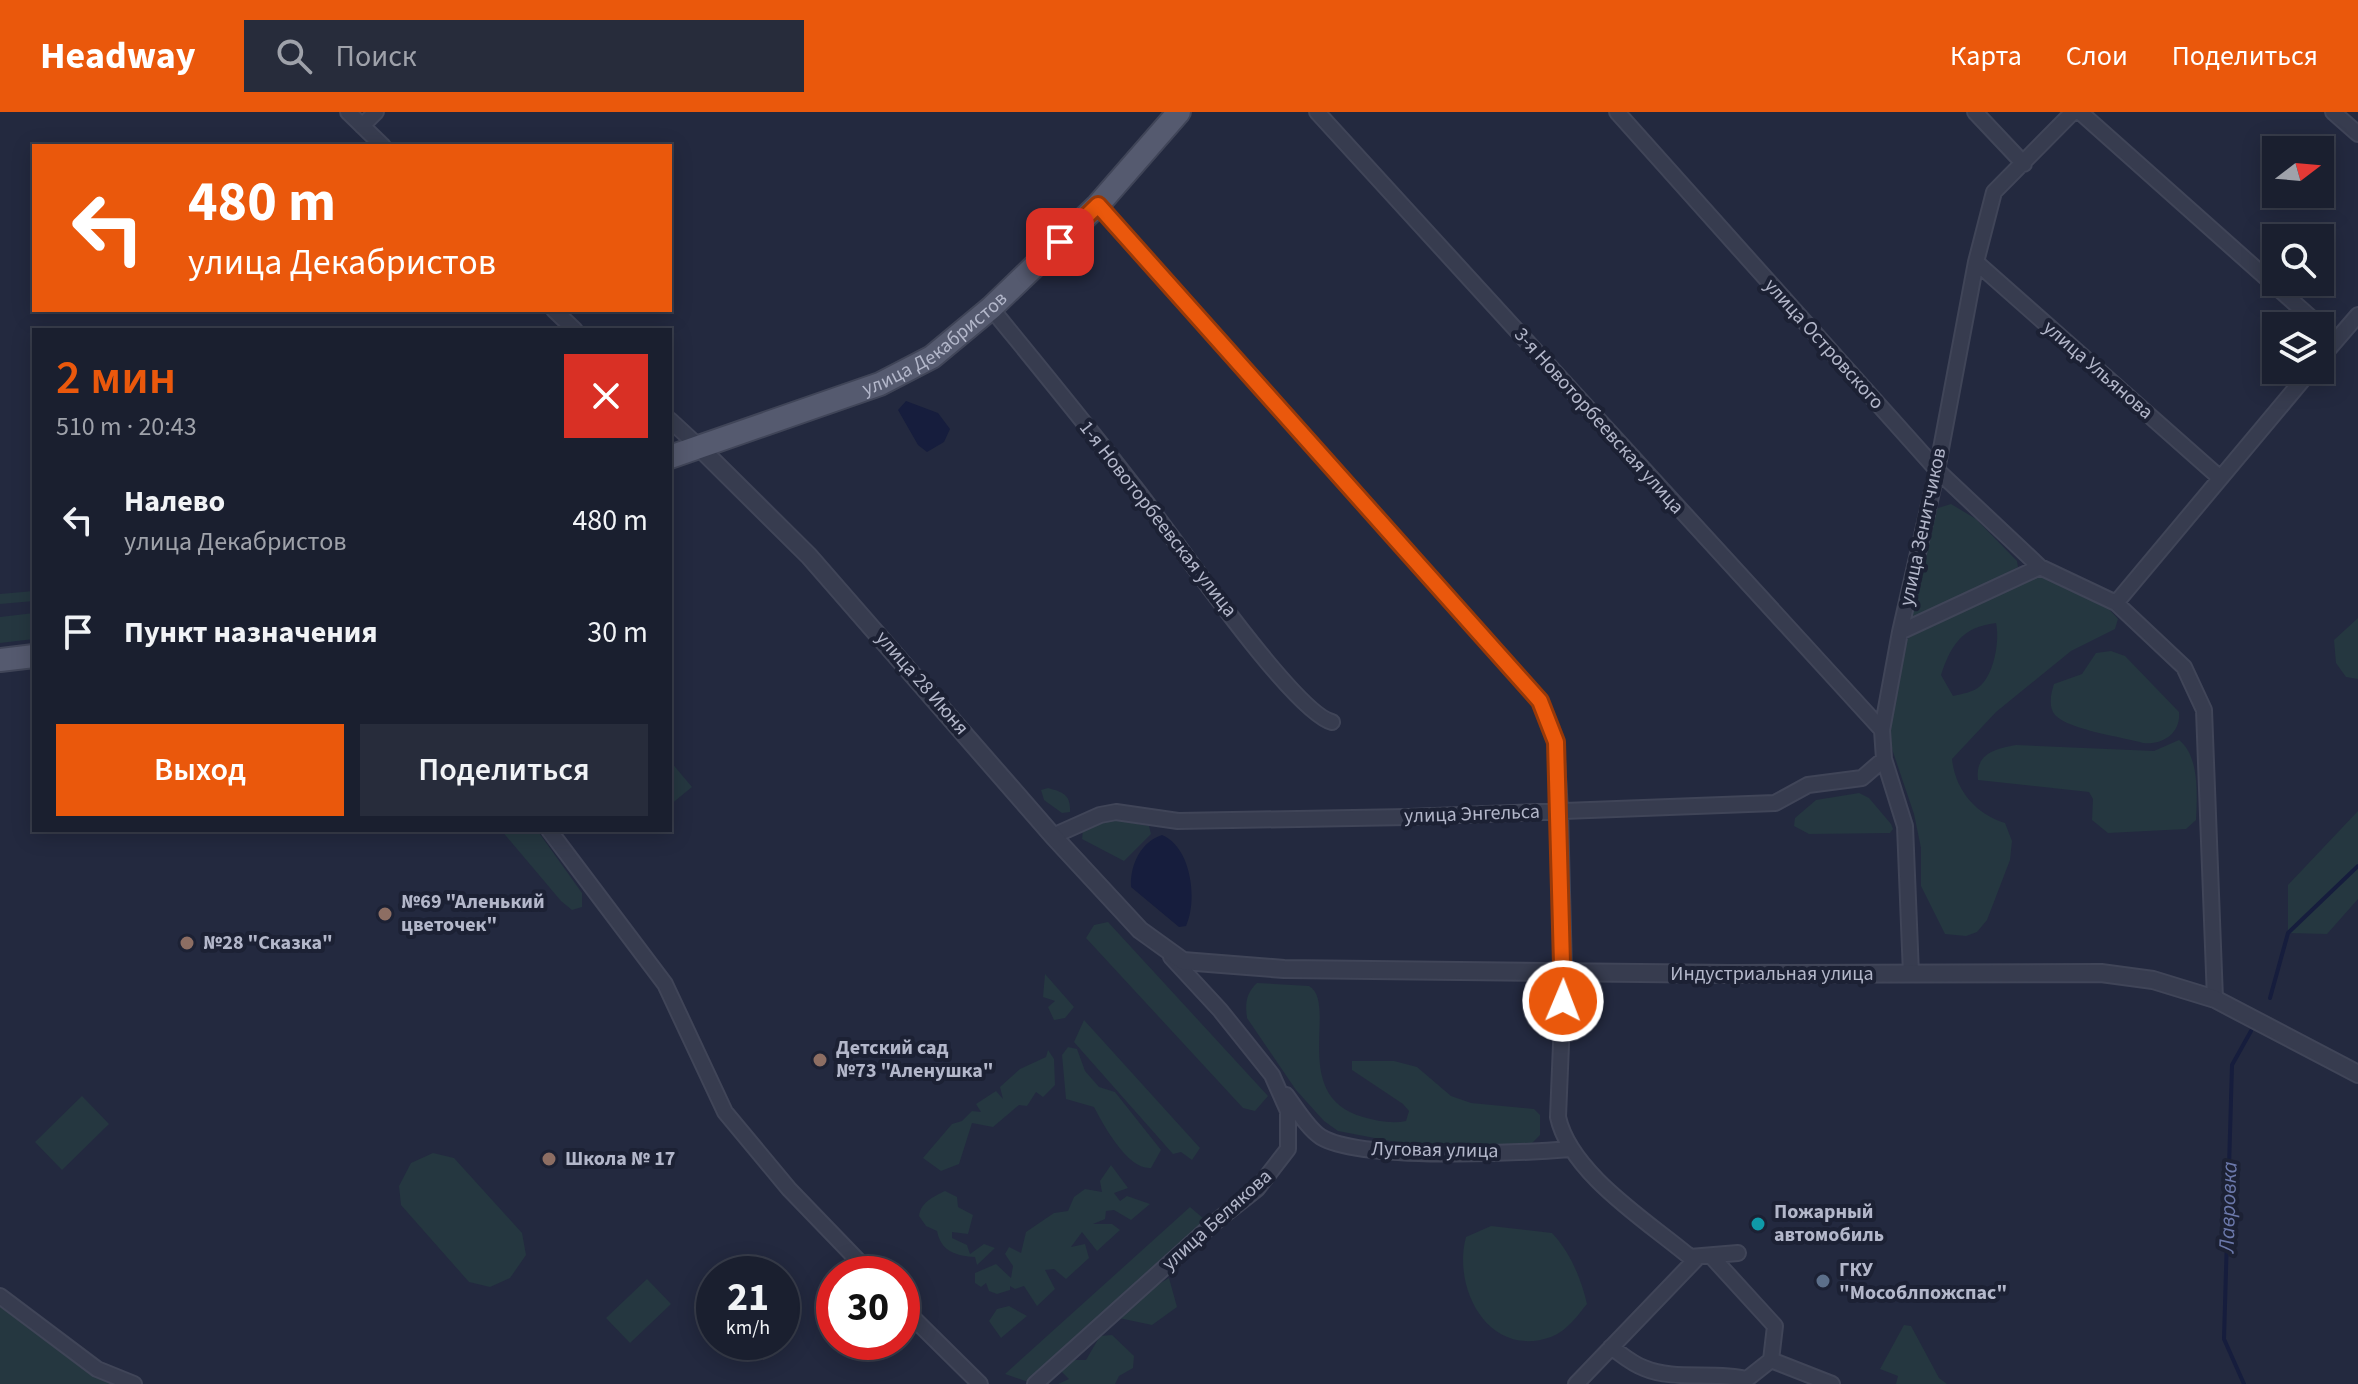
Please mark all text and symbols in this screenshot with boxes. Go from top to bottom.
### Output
search box [244,20,804,92]
text: Headway [40,29,196,83]
icon: search [272,34,316,78]
text: Поиск [336,35,417,78]
text: Карта [1950,36,2022,76]
text: Слои [2066,36,2128,76]
text: Поделиться [2172,36,2318,76]
north arrow [2262,136,2334,208]
map controls [2262,136,2334,384]
text: 480 m [188,163,336,242]
icon: left [56,176,160,280]
pin [1026,208,1094,276]
icon: arrive [1038,220,1082,264]
button: search [2262,224,2334,296]
text: улица Декабристов [188,237,496,288]
street label: улица Островского [1758,272,1890,416]
street label: улица Декабристов [858,285,1014,403]
button: layers [2262,312,2334,384]
street label: улица Ульянова [2037,314,2159,426]
street label: 3-я Новоторбеевская улица [1508,322,1690,520]
text: 2 мин [56,344,176,412]
button: close [564,354,648,438]
text: 510 m · 20:43 [56,408,197,445]
street label: 1-я Новоторбеевская улица [1072,415,1244,623]
street label: улица Зенитчиков [1893,445,1953,609]
text: Налево [124,480,225,523]
icon: left [56,498,100,542]
text: 480 m [572,499,648,542]
text: улица Декабристов [124,523,347,560]
icon: arrive [56,610,100,654]
text: Пункт назначения [124,611,378,654]
text: 30 m [587,611,648,654]
street label: улица 28 Июня [869,625,975,741]
button: Выход [56,724,344,816]
button: Поделиться [360,724,648,816]
street label: улица Энгельса [1404,798,1540,830]
place label: №69 "Аленький цветочек" [401,888,545,939]
marker: №69 "Аленький цветочек" [376,905,394,923]
place label: №28 "Сказка" [203,929,333,957]
marker: №28 "Сказка" [178,934,196,952]
position arrow [1521,959,1605,1043]
street label: Индустриальная улица [1670,960,1874,988]
place label: Детский сад №73 "Аленушка" [836,1034,994,1085]
marker: Детский сад №73 "Аленушка" [811,1051,829,1069]
street label: Луговая улица [1371,1135,1499,1165]
place label: Школа № 17 [565,1145,675,1173]
marker: Школа № 17 [540,1150,558,1168]
water label: Лавровка [2210,1161,2246,1255]
street label: улица Белякова [1156,1163,1278,1277]
place label: Пожарный автомобиль [1774,1198,1884,1249]
marker: Пожарный автомобиль [1749,1215,1767,1233]
speed limit sign: 30 [816,1256,920,1360]
place label: ГКУ "Мособлпожспас" [1839,1256,2007,1307]
text: 21 [727,1269,769,1326]
marker: ГКУ "Мособлпожспас" [1814,1272,1832,1290]
text: km/h [726,1314,770,1342]

